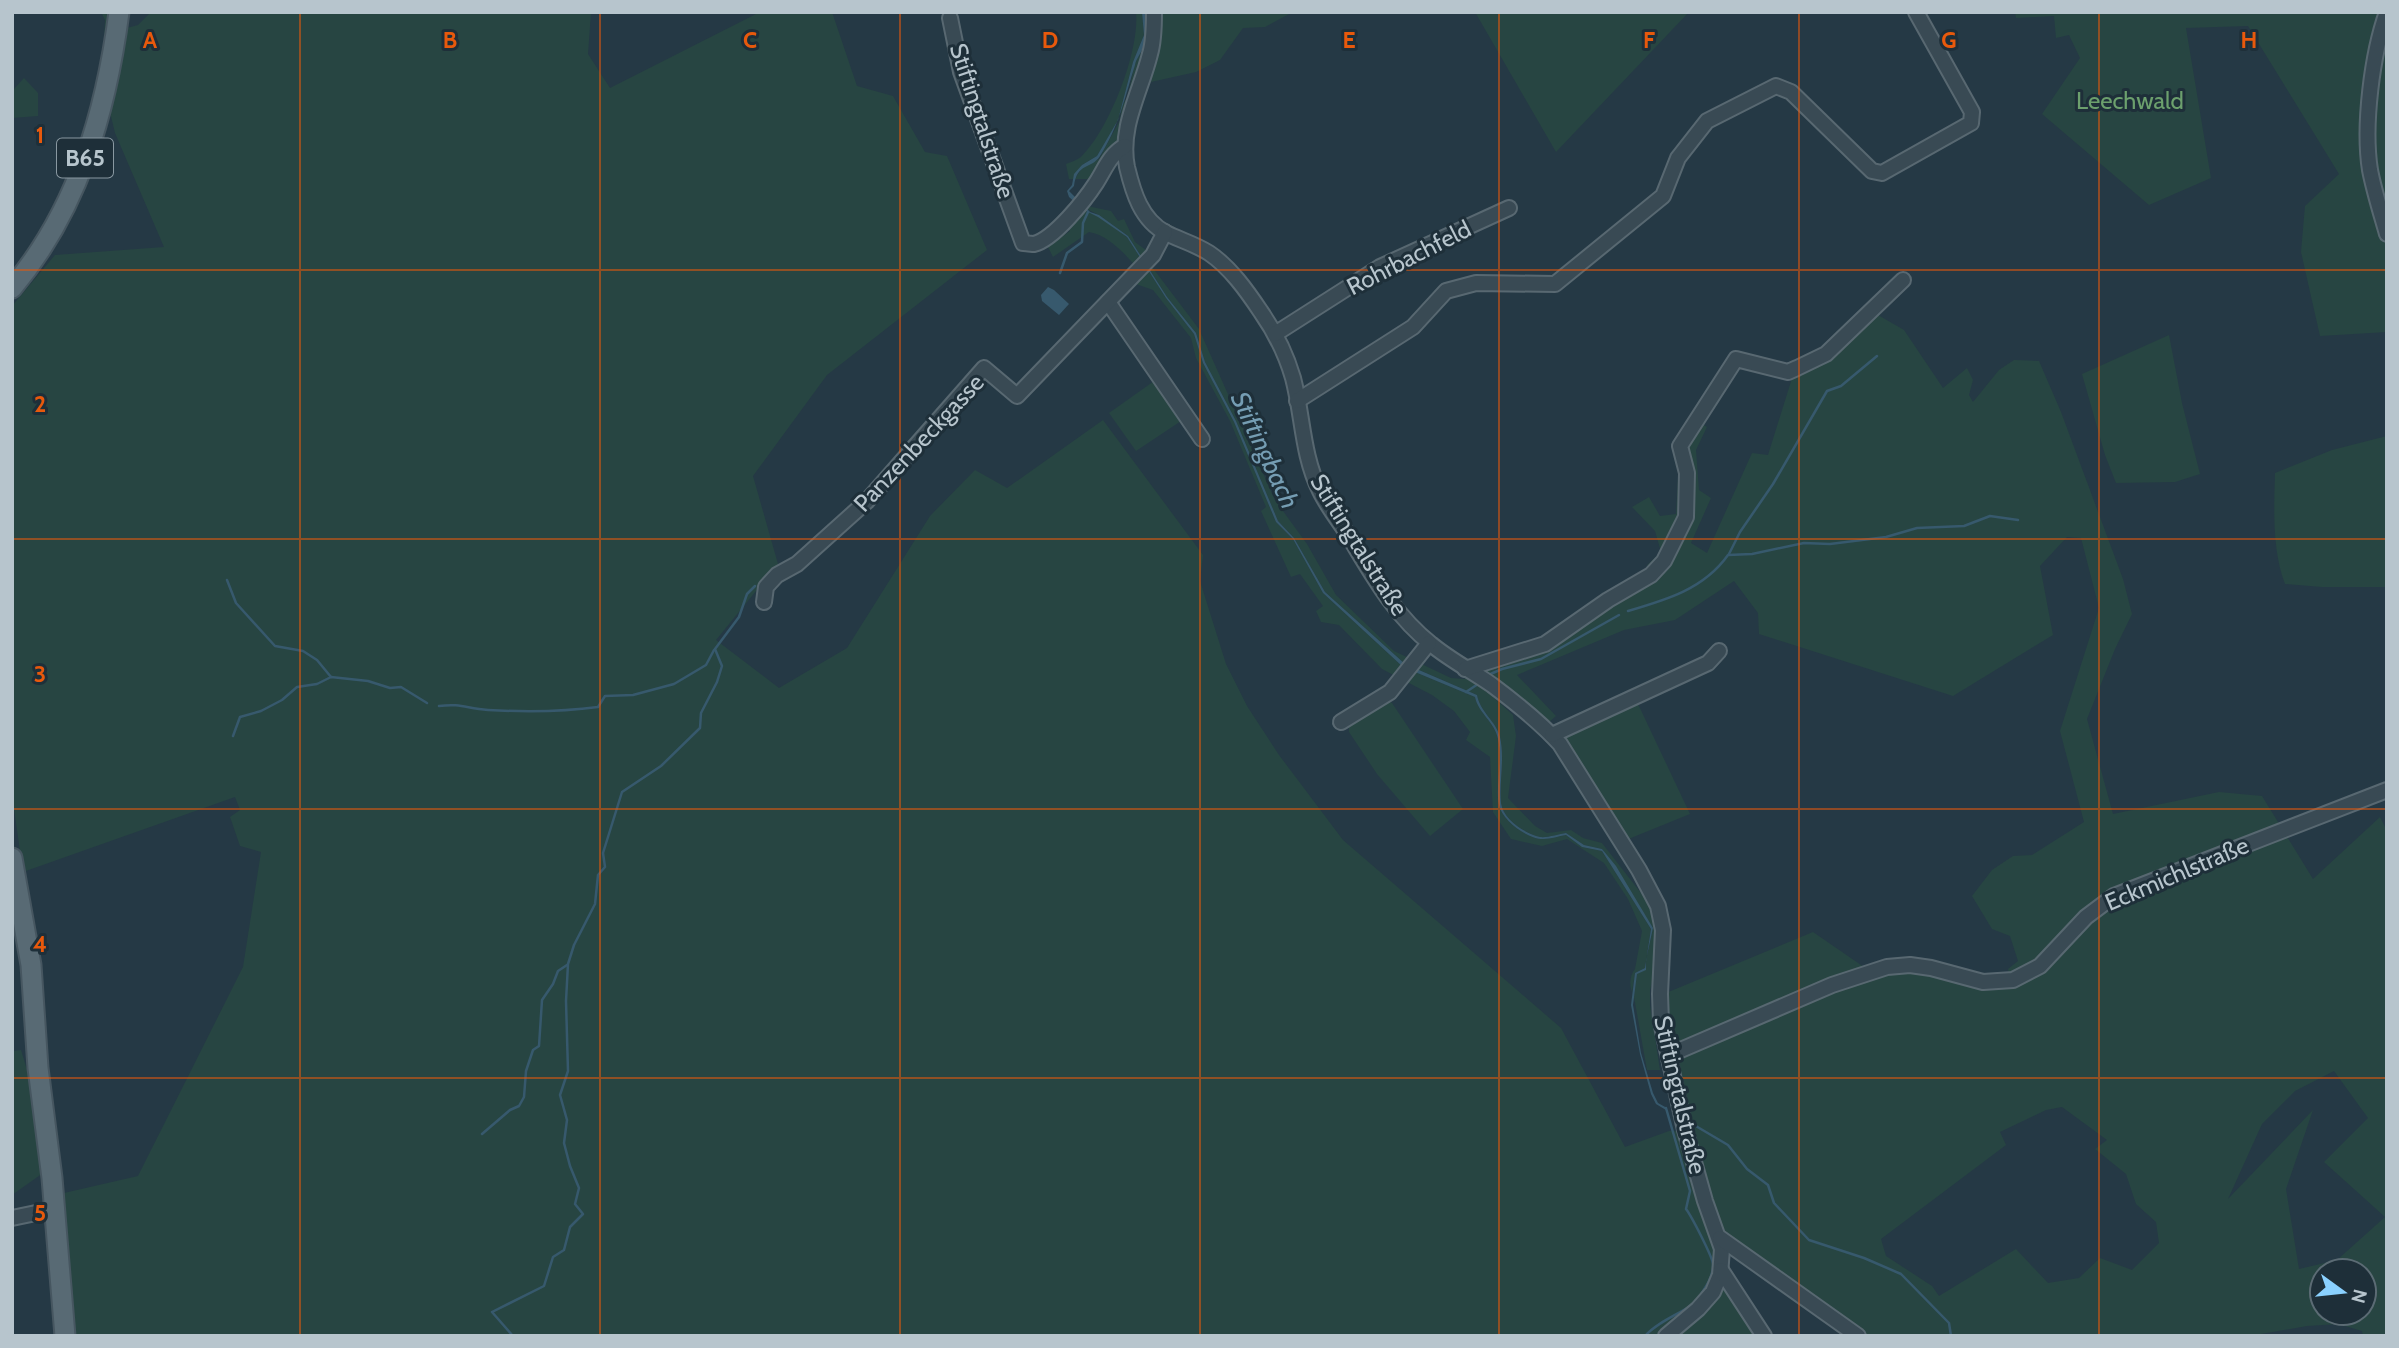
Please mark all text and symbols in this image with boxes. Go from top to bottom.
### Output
text: A [143,26,158,54]
text: B [443,26,457,54]
text: C [743,26,757,54]
text: D [1042,26,1058,54]
text: E [1342,26,1356,54]
text: F [1643,26,1655,54]
text: G [1941,26,1957,54]
text: H [2241,26,2257,54]
street label: Stiftingtalstraße [944,40,1021,202]
park label: Leechwald [2076,86,2184,115]
text: 1 [36,121,44,149]
road number: B65 [57,139,113,178]
street label: Rohrbachfeld [1342,214,1476,301]
street label: Panzenbeckgasse [847,368,990,517]
water label: Stiftingbach [1224,386,1306,514]
text: 2 [34,390,46,418]
street label: Stiftingtalstraße [1304,469,1415,621]
text: 3 [34,660,46,688]
street label: Eckmichlstraße [2101,830,2253,917]
text: 4 [33,930,47,958]
street label: Stiftingtalstraße [1648,1013,1713,1177]
text: 5 [34,1199,46,1227]
north arrow [2308,1257,2378,1327]
text: N [2346,1287,2372,1306]

